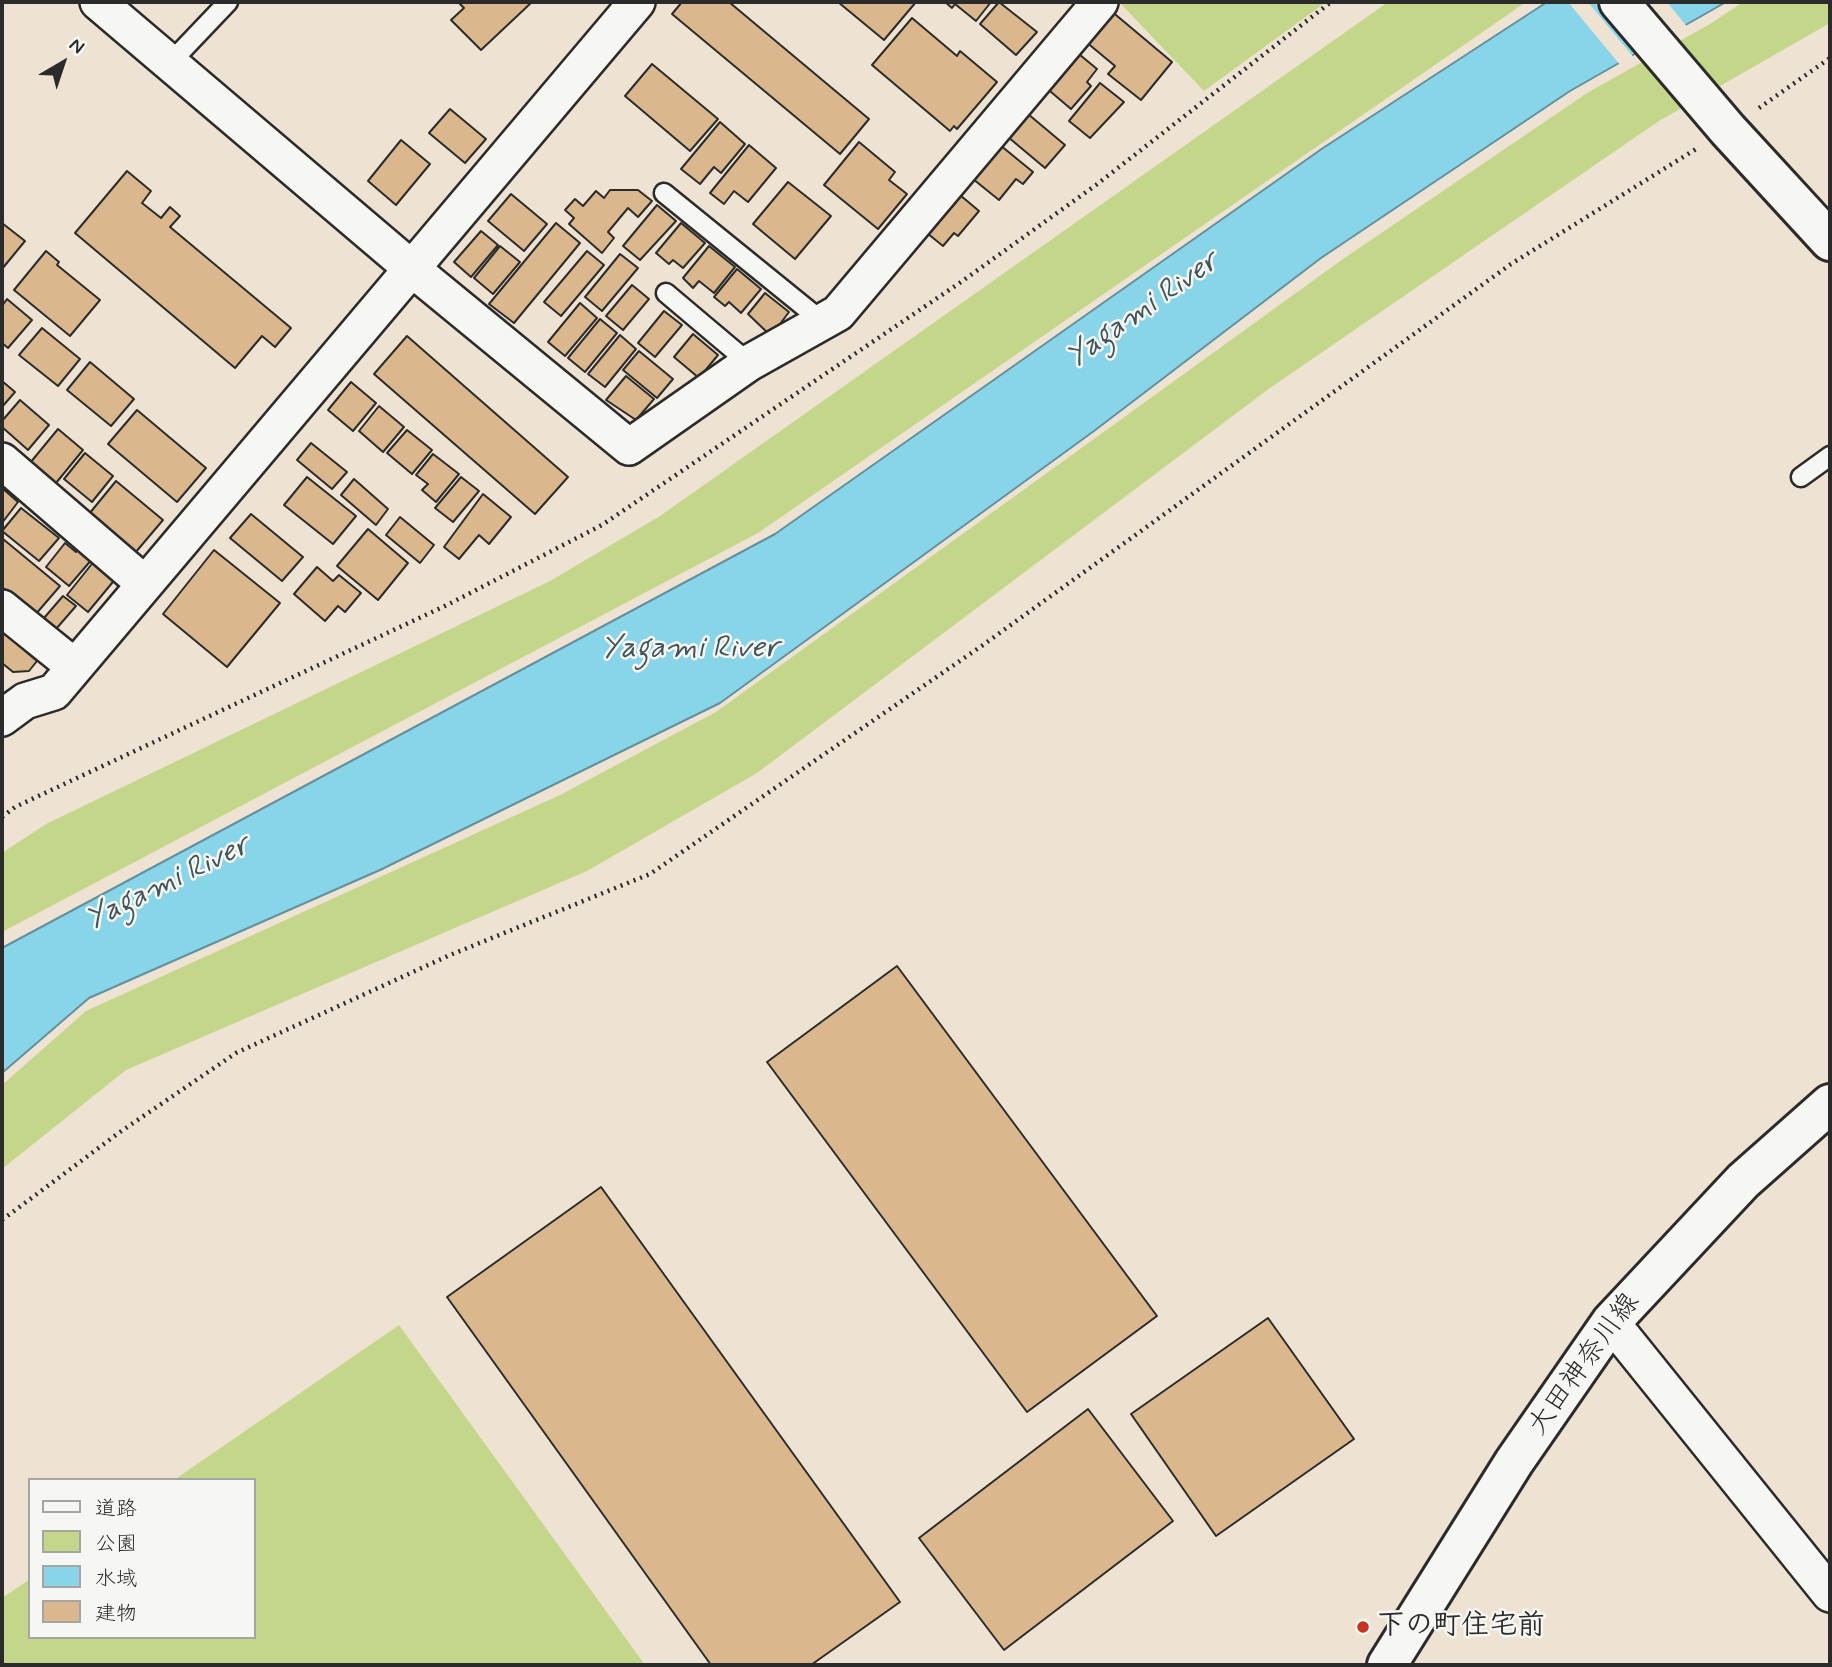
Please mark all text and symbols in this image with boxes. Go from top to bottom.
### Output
north arrow [28,28,98,98]
text: N [64,33,89,60]
water label: Yagami River [1060,245,1226,377]
water label: Yagami River [601,632,779,668]
water label: Yagami River [80,829,256,939]
street label: 大田神奈川線 [1522,1287,1648,1443]
legend [28,1478,256,1639]
text: 道路 [95,1495,137,1523]
text: 公園 [95,1530,137,1558]
text: 水域 [95,1565,137,1593]
text: 建物 [95,1600,137,1628]
place label: 下の町住宅前 [1377,1610,1545,1644]
marker: 下の町住宅前 [1355,1619,1371,1635]

